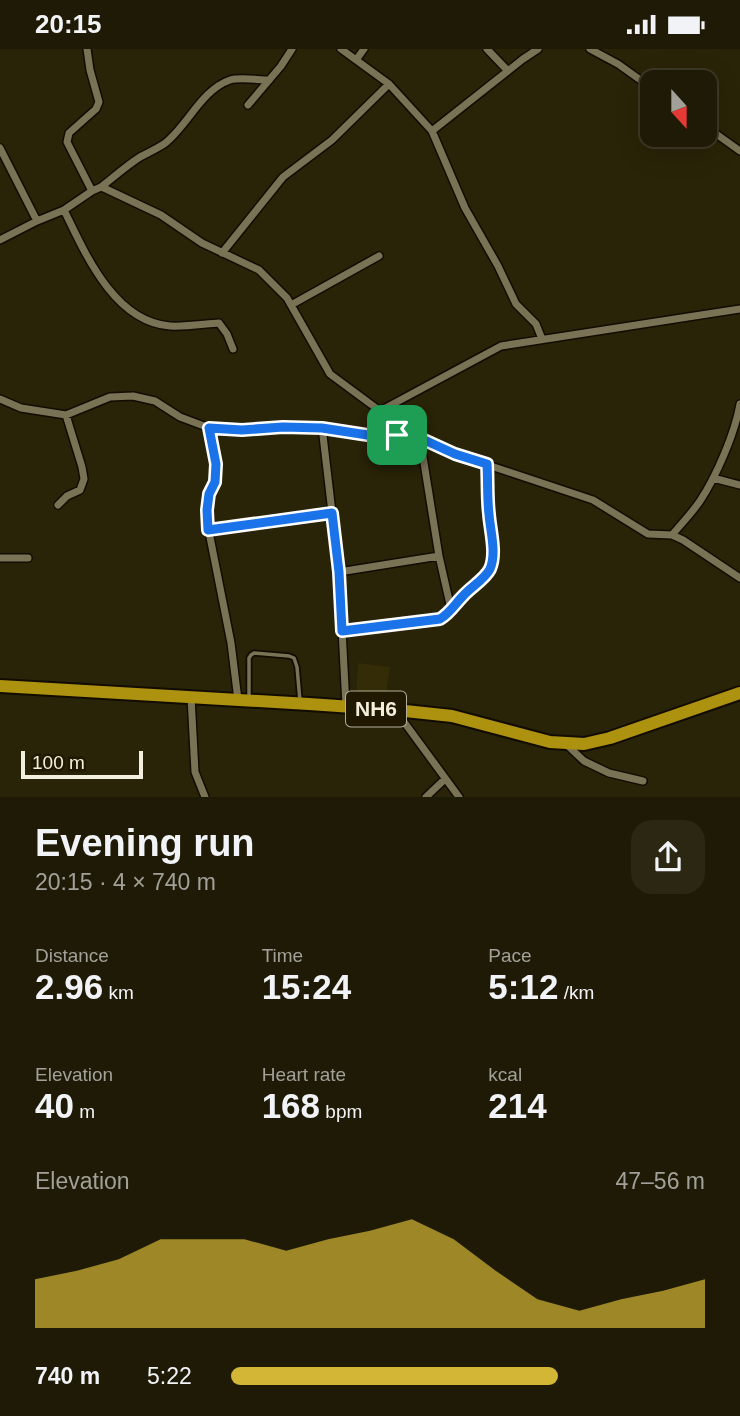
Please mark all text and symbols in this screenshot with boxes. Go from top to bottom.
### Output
text: 20:15 [35,9,102,39]
north arrow [640,70,718,147]
map controls [640,70,717,147]
pin [367,405,427,465]
icon: arrive [378,416,416,454]
road number: NH6 [346,691,406,727]
scale bar [21,747,144,779]
text: 100 m [32,752,85,773]
button: share [631,820,705,894]
text: Evening run [35,822,255,864]
text: 20:15 · 4 × 740 m [35,869,216,895]
text: Distance [35,945,109,966]
text: Time [262,945,303,966]
text: Pace [488,945,532,966]
text: 2.96 [35,967,103,1006]
text: 15:24 [262,967,351,1006]
text: 5:12 [488,967,558,1006]
text: km [103,982,134,1003]
text: /km [558,982,594,1003]
text: Elevation [35,1064,113,1085]
text: Heart rate [262,1064,346,1085]
text: kcal [488,1064,522,1085]
text: 40 [35,1086,74,1125]
text: 168 [262,1086,320,1125]
text: 214 [488,1086,547,1125]
text: m [74,1101,95,1122]
text: bpm [320,1101,362,1122]
text: Elevation [35,1168,130,1194]
text: 47–56 m [615,1168,705,1194]
text: 740 m [35,1363,100,1389]
text: 5:22 [147,1363,192,1389]

